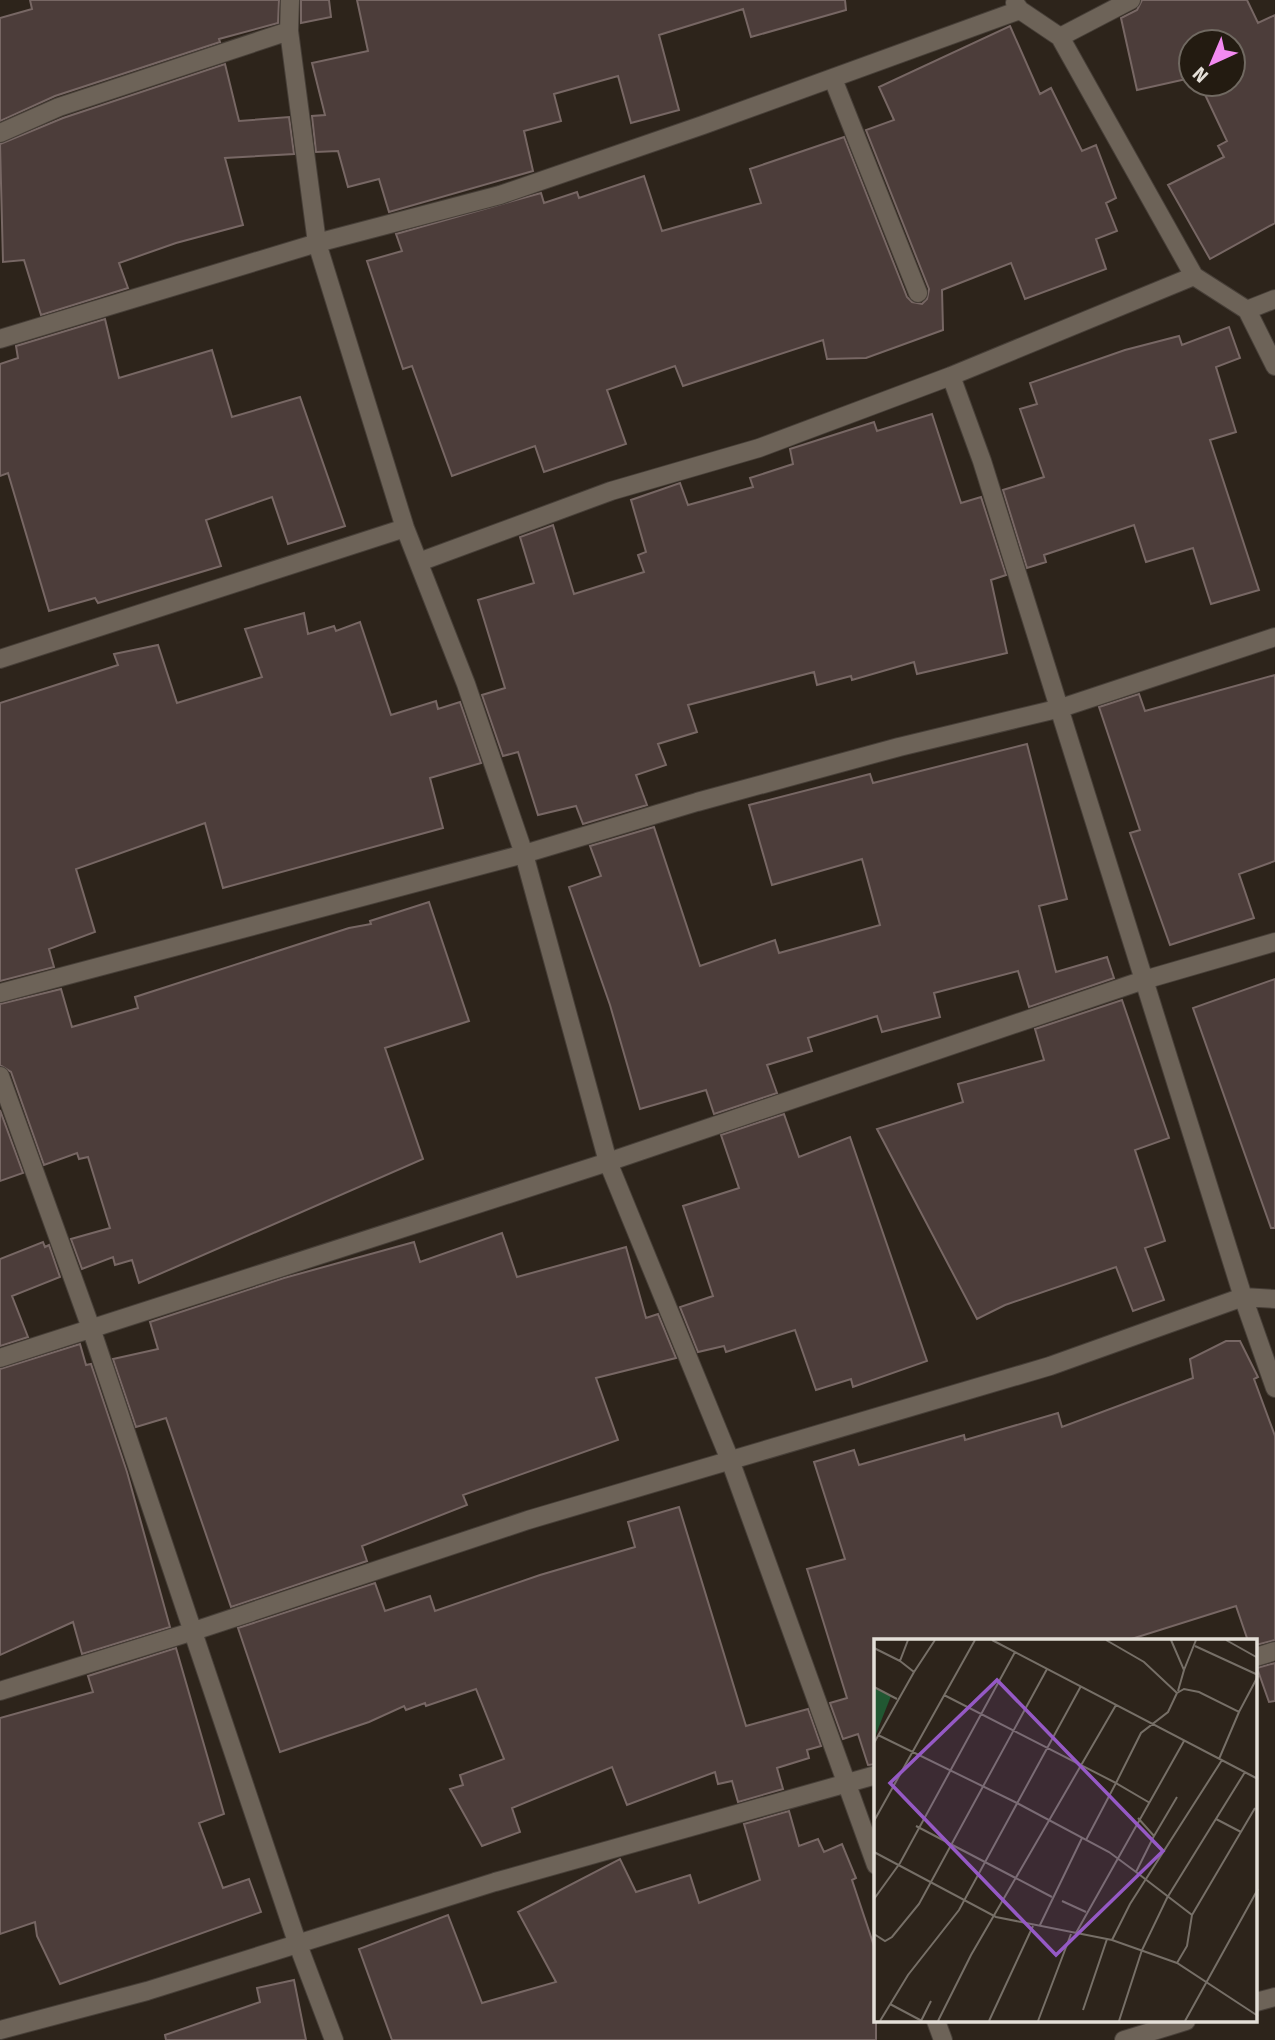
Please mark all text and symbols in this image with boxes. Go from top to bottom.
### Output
north arrow [1177,28,1247,98]
text: N [1188,62,1213,88]
inset map [874,1639,1258,2022]

